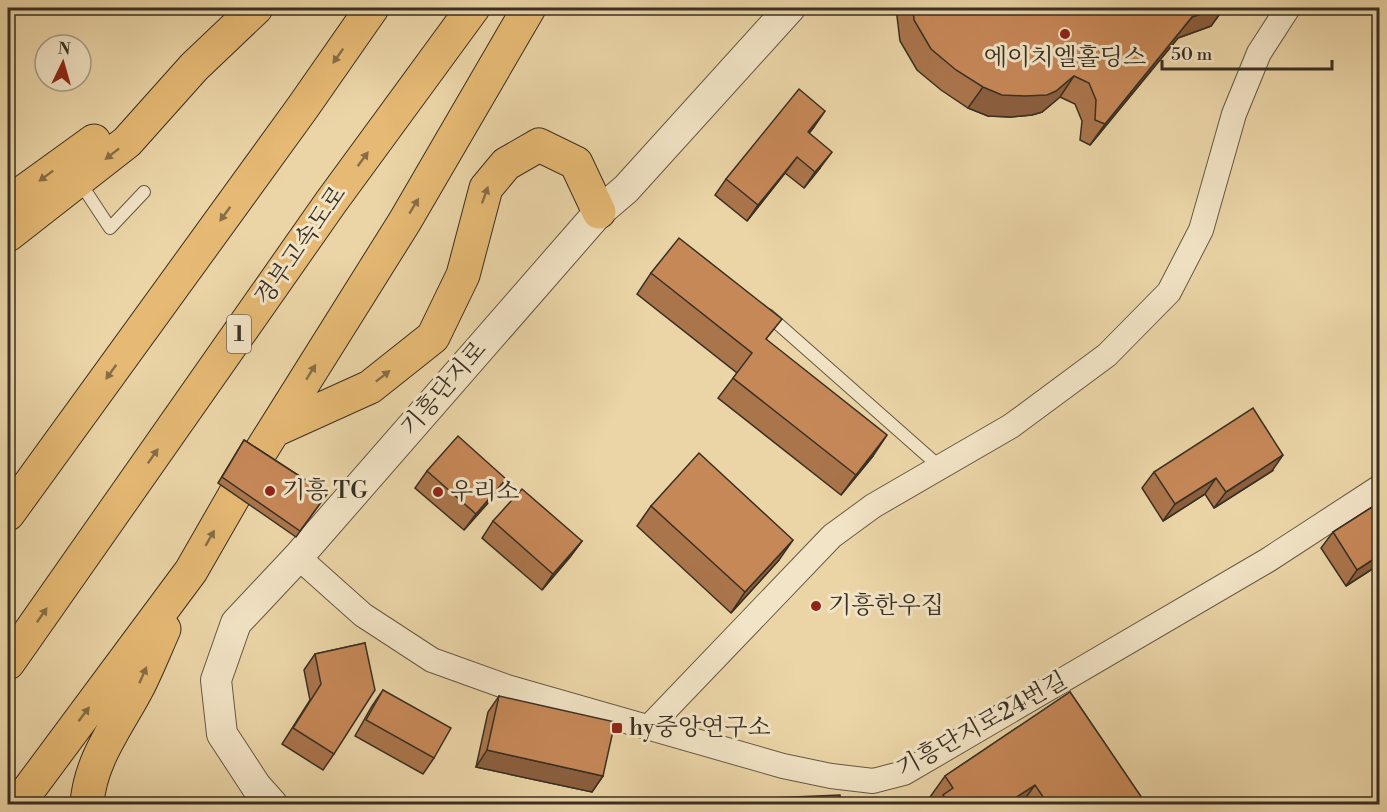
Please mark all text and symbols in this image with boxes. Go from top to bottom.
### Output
marker: 에이치엘홀딩스 [1058,27,1072,41]
north arrow [33,33,93,93]
scale bar [1162,33,1332,71]
text: N [57,39,72,60]
place label: 에이치엘홀딩스 [984,43,1146,73]
text: 50 m [1171,43,1213,66]
one-way arrow [333,47,344,64]
one-way arrow [105,147,120,159]
one-way arrow [356,151,368,166]
one-way arrow [38,170,54,182]
street label: 경부고속도로 [249,180,353,312]
one-way arrow [481,186,491,204]
one-way arrow [409,197,419,214]
one-way arrow [219,206,231,222]
road number: 1 [227,315,251,353]
street label: 기흥단지로 [395,335,493,443]
one-way arrow [306,364,317,380]
one-way arrow [105,365,117,380]
one-way arrow [375,370,391,383]
one-way arrow [147,448,159,463]
place label: 기흥 TG [282,476,368,506]
place label: 우리소 [450,477,520,507]
marker: 기흥 TG [263,484,277,498]
marker: 우리소 [431,485,445,499]
one-way arrow [204,530,215,546]
place label: 기흥한우집 [828,591,944,621]
marker: 기흥한우집 [809,599,823,613]
one-way arrow [36,608,48,624]
street label: 기흥단지로24번길 [891,666,1073,784]
one-way arrow [139,667,148,684]
one-way arrow [78,706,90,721]
place label: hy중앙연구소 [629,713,771,743]
marker: hy중앙연구소 [610,721,624,735]

